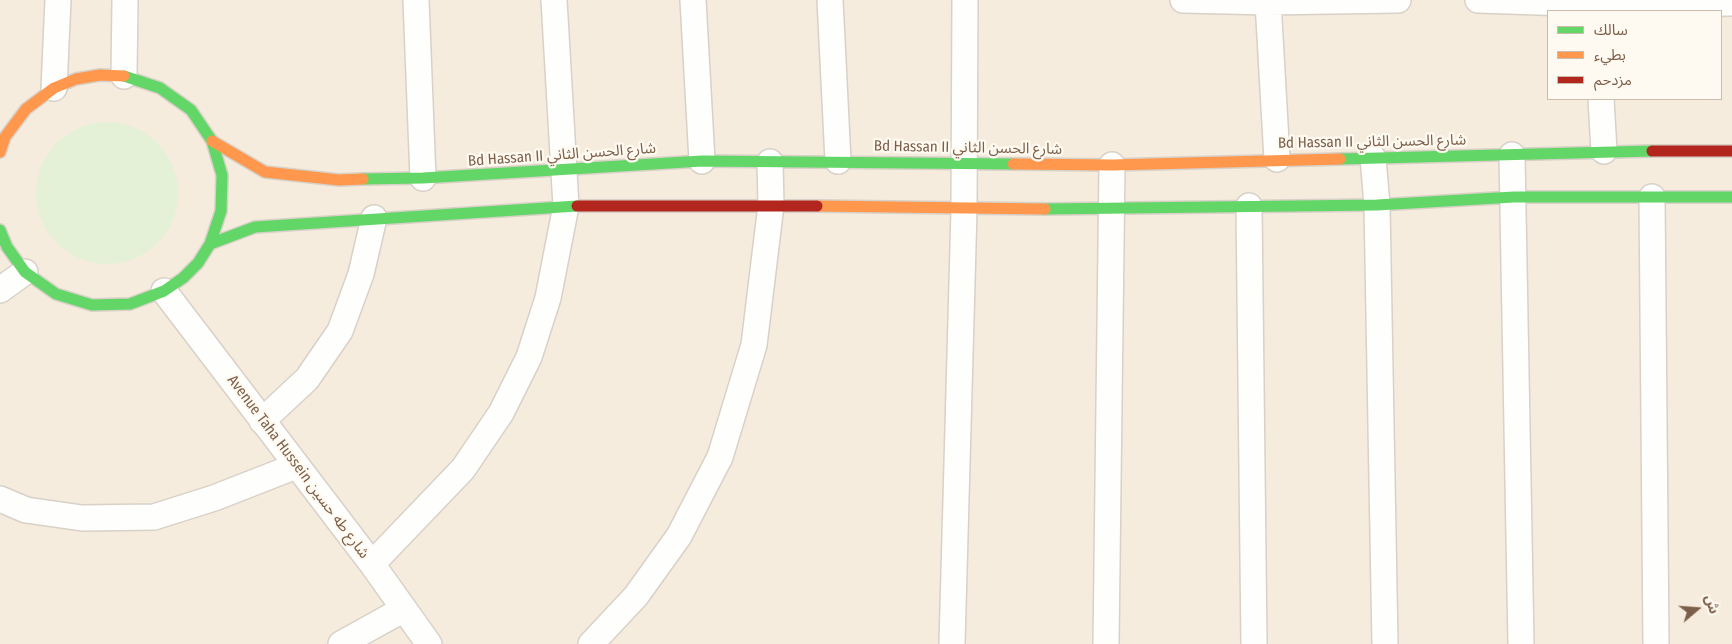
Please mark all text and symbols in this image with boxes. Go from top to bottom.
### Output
legend [1547,10,1722,100]
text: سالك [1594,21,1628,39]
text: بطيء [1594,46,1626,64]
text: مزدحم [1594,71,1632,89]
street label: Bd Hassan II شارع الحسن الثاني [1278,131,1466,153]
street label: Bd Hassan II شارع الحسن الثاني [874,137,1062,159]
street label: Bd Hassan II شارع الحسن الثاني [467,139,657,171]
street label: Avenue Taha Hussein شارع طه حسين [223,372,373,562]
north arrow [1672,584,1722,634]
text: ش [1701,592,1723,616]

